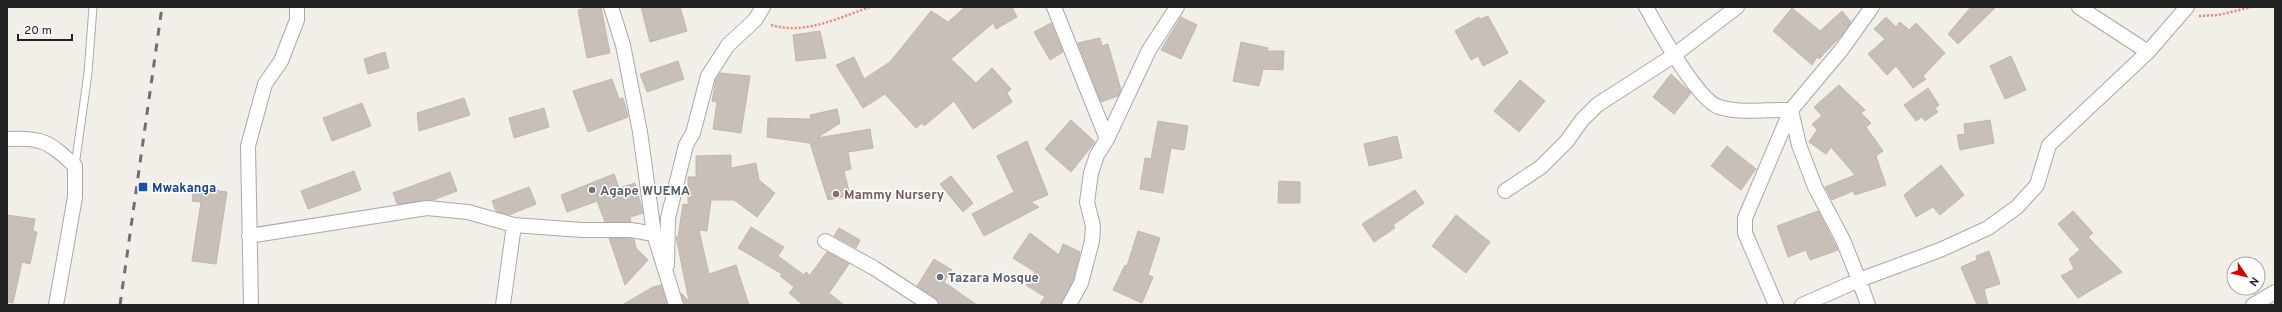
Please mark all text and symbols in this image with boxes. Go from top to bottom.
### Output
scale bar [18,16,72,42]
text: 20 m [24,23,52,39]
marker: Mwakanga [137,181,149,193]
place label: Mwakanga [152,181,216,197]
place label: Agape WUEMA [600,184,690,200]
marker: Agape WUEMA [587,185,597,195]
place label: Mammy Nursery [844,188,945,204]
marker: Mammy Nursery [831,189,841,199]
north arrow [2226,256,2266,296]
place label: Tazara Mosque [948,271,1039,287]
marker: Tazara Mosque [935,272,945,282]
text: N [2245,274,2261,288]

